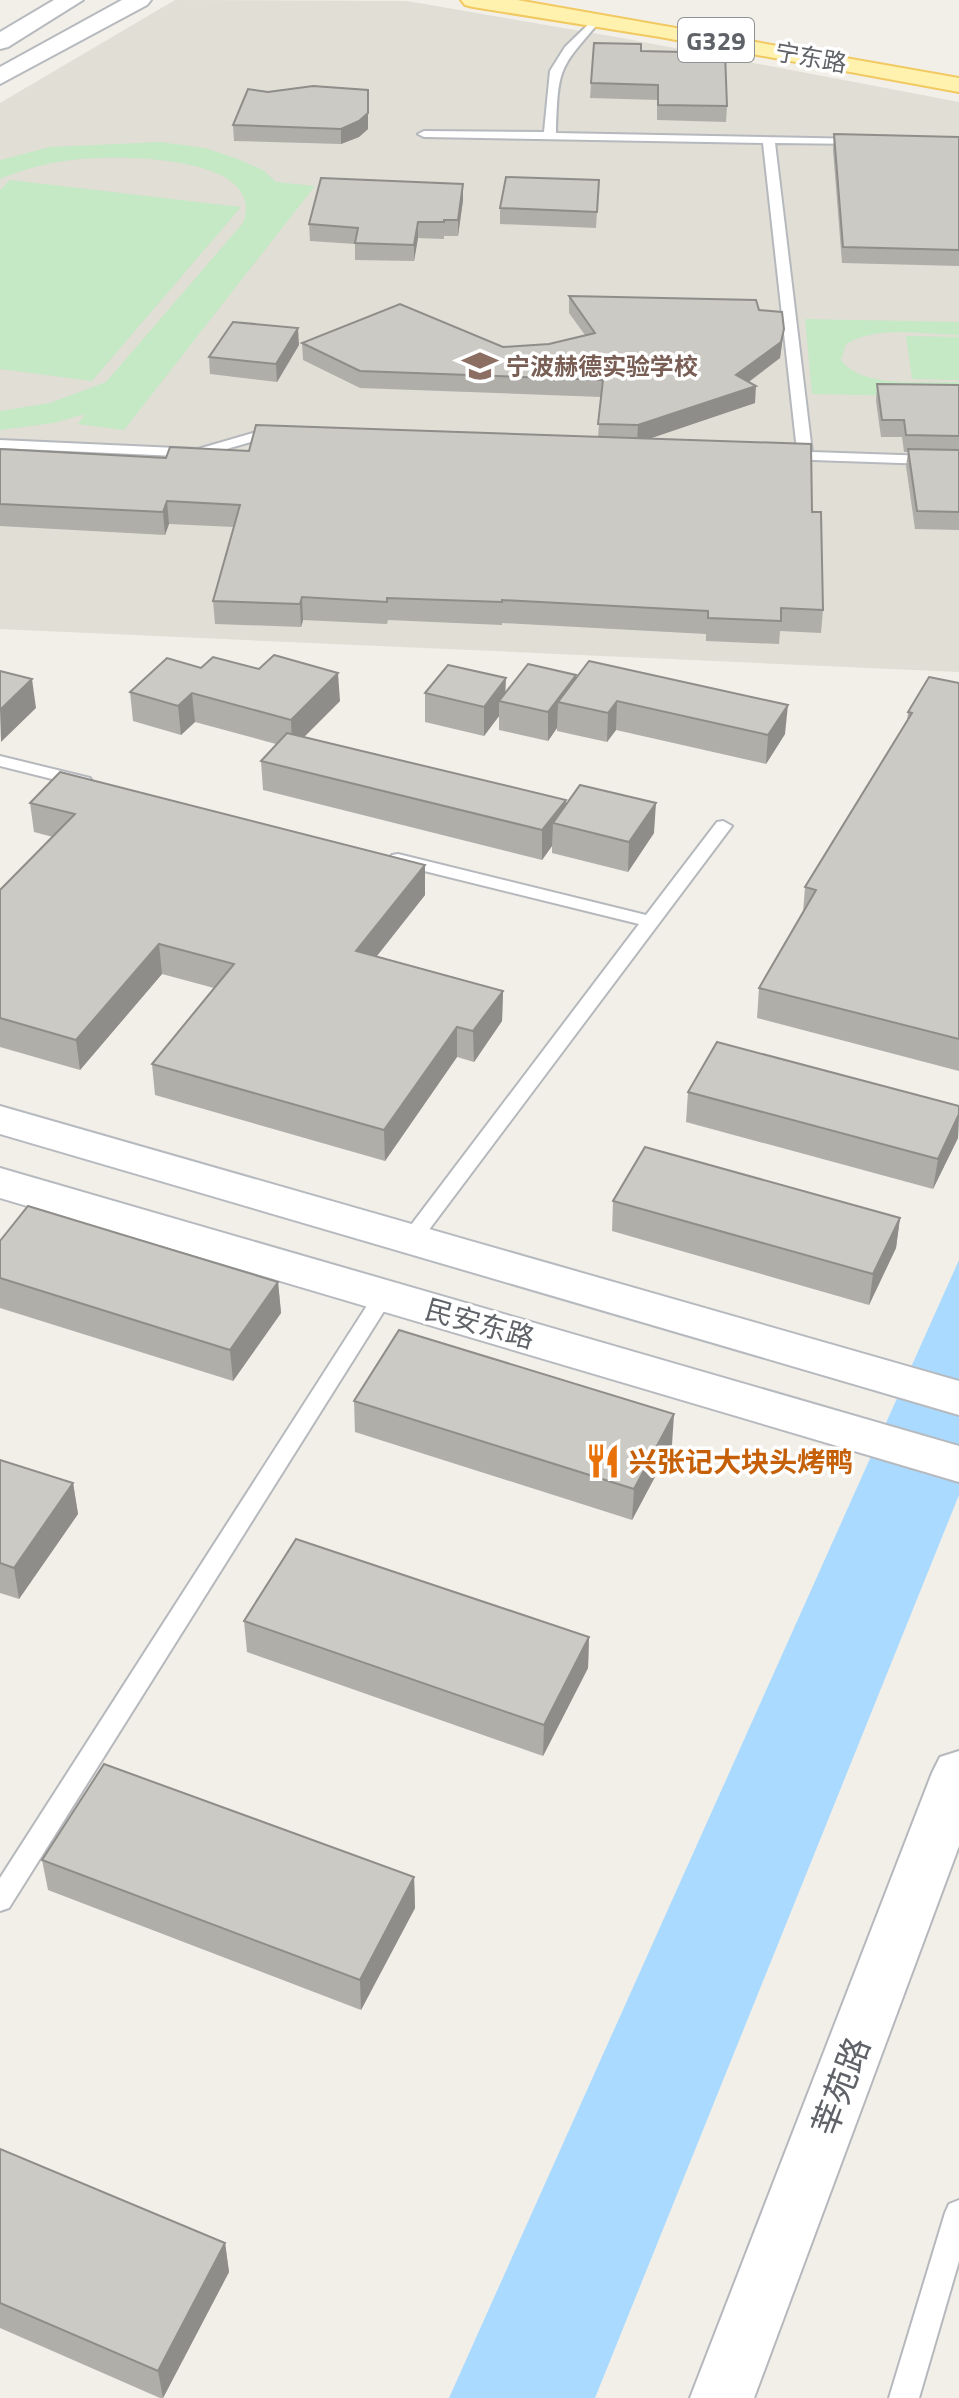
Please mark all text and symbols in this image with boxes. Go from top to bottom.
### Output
road number: G329 [678,18,754,62]
street label: 宁东路 [772,33,850,81]
school or university icon: 宁波赫德实验学校 [461,347,499,385]
place label: 宁波赫德实验学校 [506,348,698,384]
street label: 民安东路 [420,1287,540,1359]
place label: 兴张记大块头烤鸭 [629,1440,853,1483]
restaurant icon: 兴张记大块头烤鸭 [584,1442,622,1480]
street label: 莘苑路 [797,2029,883,2143]

